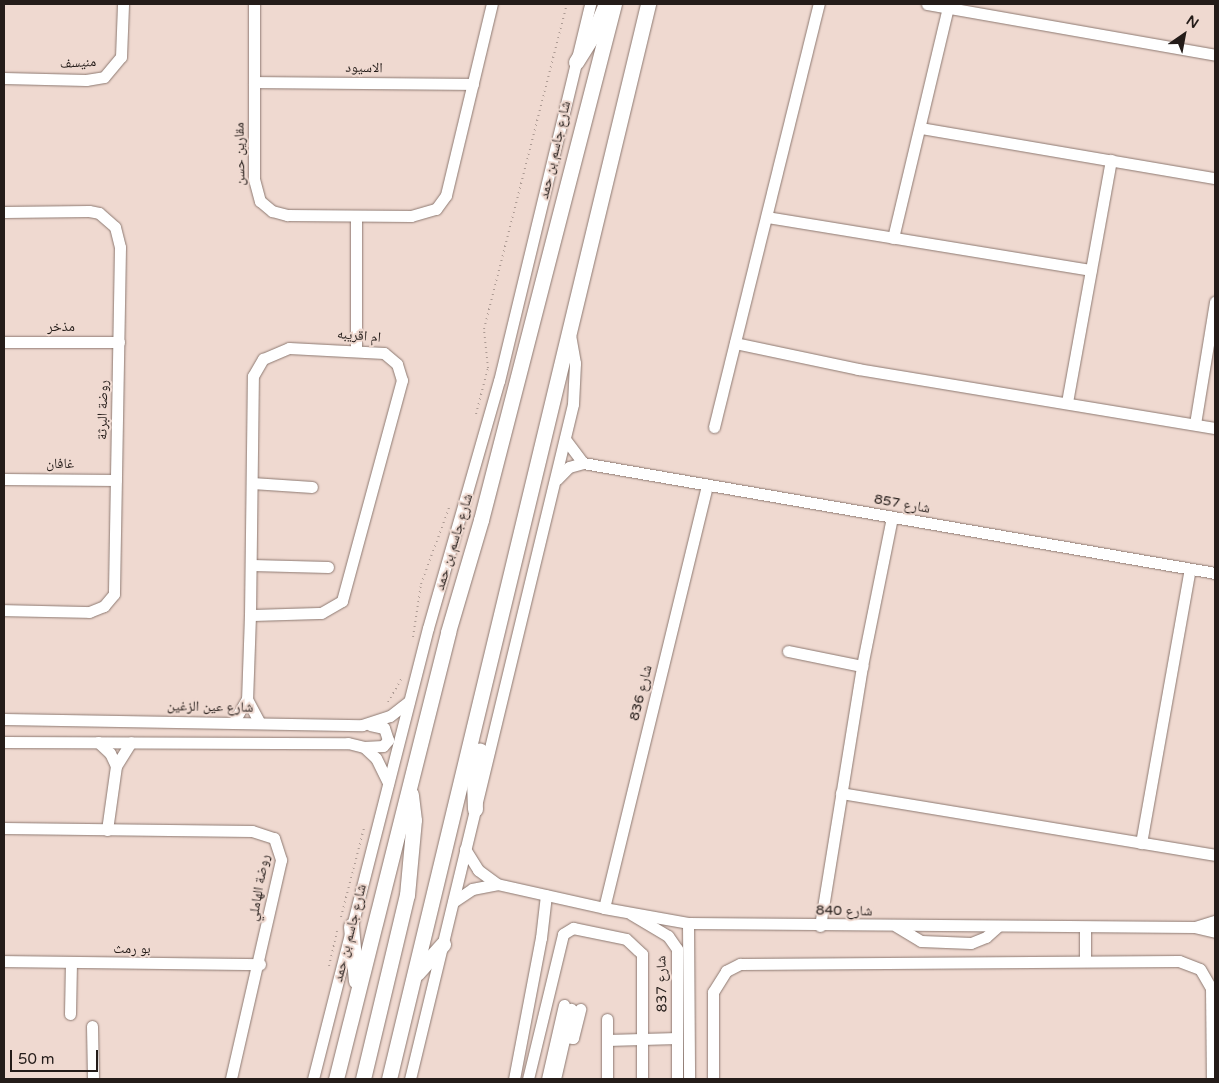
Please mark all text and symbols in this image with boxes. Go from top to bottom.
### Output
north arrow [1159,10,1209,60]
text: N [1183,12,1202,32]
street label: منيسف [59,54,97,72]
street label: الاسيود [345,59,383,77]
street label: شارع جاسم بن حمد [536,99,574,201]
street label: مقارين حسن [231,122,249,186]
street label: مذخر [47,319,75,335]
street label: ام اقريبه [336,326,382,346]
street label: روضة البرثة [94,380,112,440]
street label: غافان [46,456,74,472]
street label: شارع 857 [873,491,931,517]
street label: شارع جاسم بن حمد [431,492,477,592]
street label: شارع 836 [626,663,656,723]
street label: شارع عين الزغين [167,698,253,716]
street label: روضة الهاملي [245,853,273,923]
street label: شارع جاسم بن حمد [330,882,370,984]
street label: شارع 840 [816,902,872,920]
street label: بو رمث [113,941,151,957]
street label: شارع 837 [653,956,671,1012]
scale bar [12,1040,100,1072]
text: 50 m [18,1050,55,1068]

